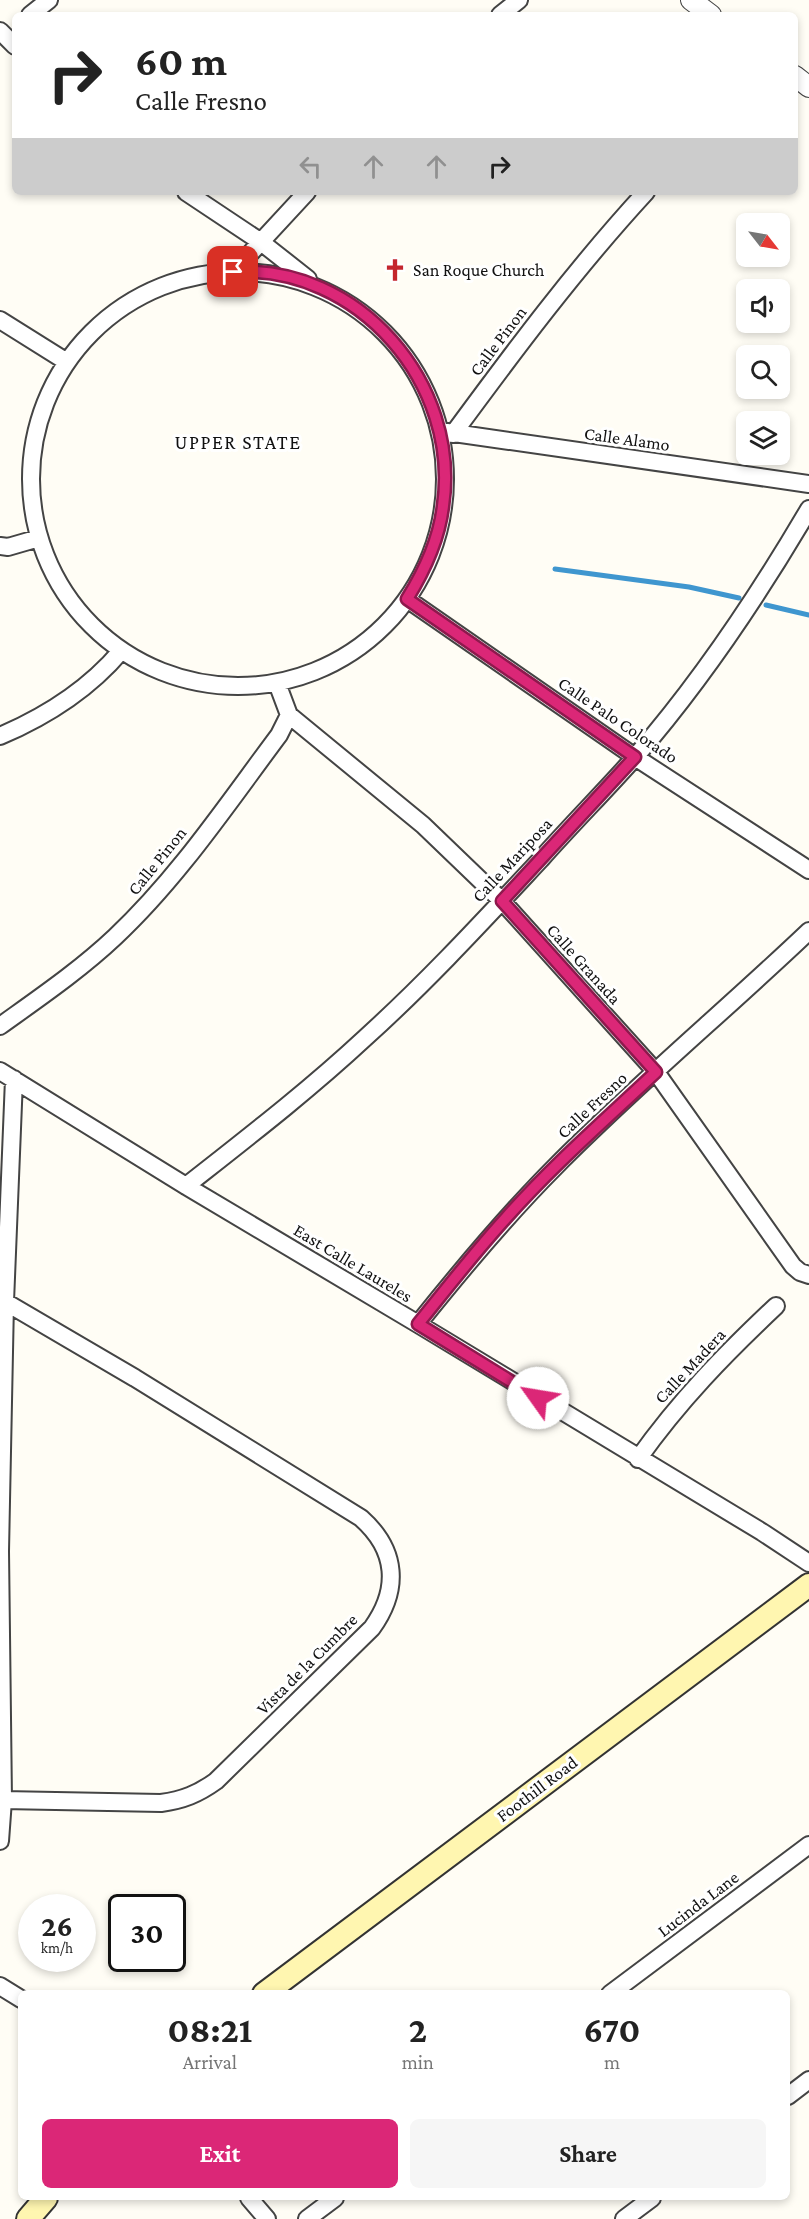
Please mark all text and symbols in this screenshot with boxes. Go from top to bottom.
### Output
icon: right [36,36,114,114]
text: 60 m [135,37,227,84]
text: Calle Fresno [135,86,267,116]
icon: left [294,150,327,183]
icon: ahead [357,150,390,183]
icon: ahead [420,150,453,183]
icon: right [483,150,516,183]
north arrow [736,213,790,267]
map controls [736,213,790,465]
pin [207,246,258,297]
icon: arrive [216,255,249,288]
church icon: San Roque Church [382,257,408,283]
place label: San Roque Church [413,260,545,280]
button: sound [736,279,790,333]
street label: Calle Pinon [465,302,531,380]
button: search [736,345,790,399]
button: layers [736,411,790,465]
street label: Calle Alamo [583,423,671,455]
district label: UPPER STATE [174,431,302,453]
street label: Calle Palo Colorado [555,673,682,767]
street label: Calle Mariposa [468,814,556,906]
street label: Calle Pinon [124,823,191,899]
street label: Calle Granada [543,920,625,1008]
street label: Calle Fresno [553,1068,631,1142]
street label: East Calle Laureles [290,1220,416,1306]
street label: Calle Madera [650,1325,730,1407]
position arrow [506,1366,570,1430]
street label: Vista de la Cumbre [252,1609,362,1719]
street label: Foothill Road [493,1752,582,1826]
street label: Lucinda Lane [654,1867,743,1941]
speed limit sign: 30 [108,1894,186,1972]
text: 26 [41,1909,73,1942]
text: km/h [41,1940,73,1956]
text: 08:21 [168,2010,252,2050]
text: 2 [409,2010,427,2050]
text: 670 [583,2010,640,2050]
text: Arrival [183,2051,237,2073]
text: min [402,2051,434,2073]
text: m [604,2051,620,2073]
button: Exit [42,2119,398,2188]
button: Share [410,2119,766,2188]

